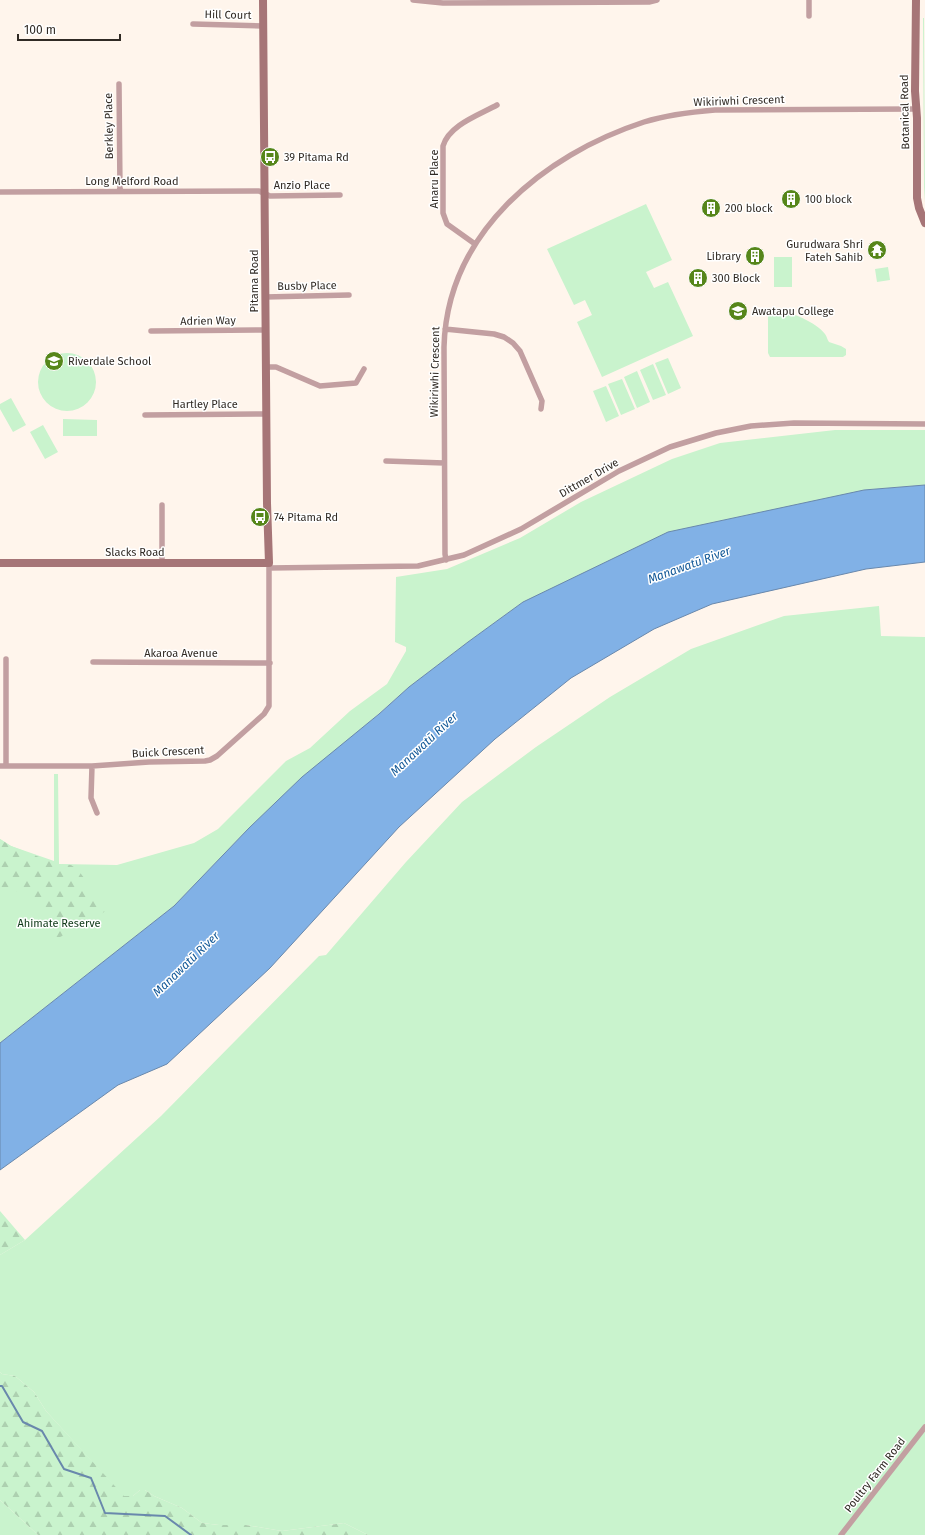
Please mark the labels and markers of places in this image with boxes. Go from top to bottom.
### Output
bus stop icon: 39 Pitama Rd [259,146,281,168]
place label: 39 Pitama Rd [284,151,349,164]
building icon: 100 block [780,188,802,210]
place label: 100 block [805,193,852,206]
building icon: 200 block [700,197,722,219]
place label: 200 block [725,202,773,215]
place label: Gurudwara Shri Fateh Sahib [786,238,863,264]
temple icon: Gurudwara Shri Fateh Sahib [866,239,888,261]
building icon: Library [744,245,766,267]
place label: Library [706,250,742,263]
building icon: 300 Block [687,267,709,289]
place label: 300 Block [712,272,760,285]
school or university icon: Awatapu College [727,300,749,322]
place label: Awatapu College [752,305,834,318]
school or university icon: Riverdale School [43,350,65,372]
place label: Riverdale School [68,355,151,368]
bus stop icon: 74 Pitama Rd [249,506,271,528]
place label: 74 Pitama Rd [274,511,338,524]

